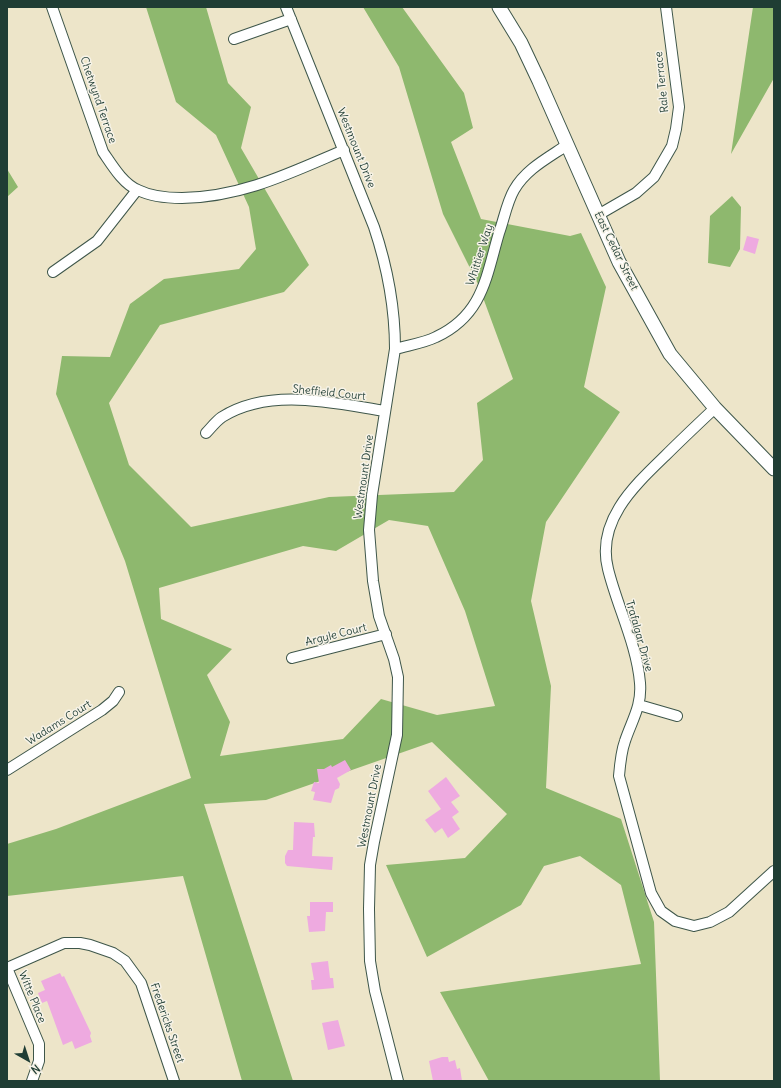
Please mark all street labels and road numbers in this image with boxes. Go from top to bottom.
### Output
street label: Rale Terrace [652,51,672,113]
street label: Chetwynd Terrace [77,55,119,145]
street label: Westmount Drive [334,106,378,190]
street label: East Cedar Street [591,209,641,293]
street label: Whittier Way [464,223,496,287]
street label: Sheffield Court [292,383,366,403]
street label: Westmount Drive [352,434,376,520]
street label: Trafalgar Drive [623,599,655,673]
street label: Argyle Court [304,621,368,649]
street label: Wadams Court [24,698,94,748]
street label: Westmount Drive [355,763,385,849]
street label: Witte Place [16,969,48,1025]
street label: Fredericks Street [147,981,187,1065]

